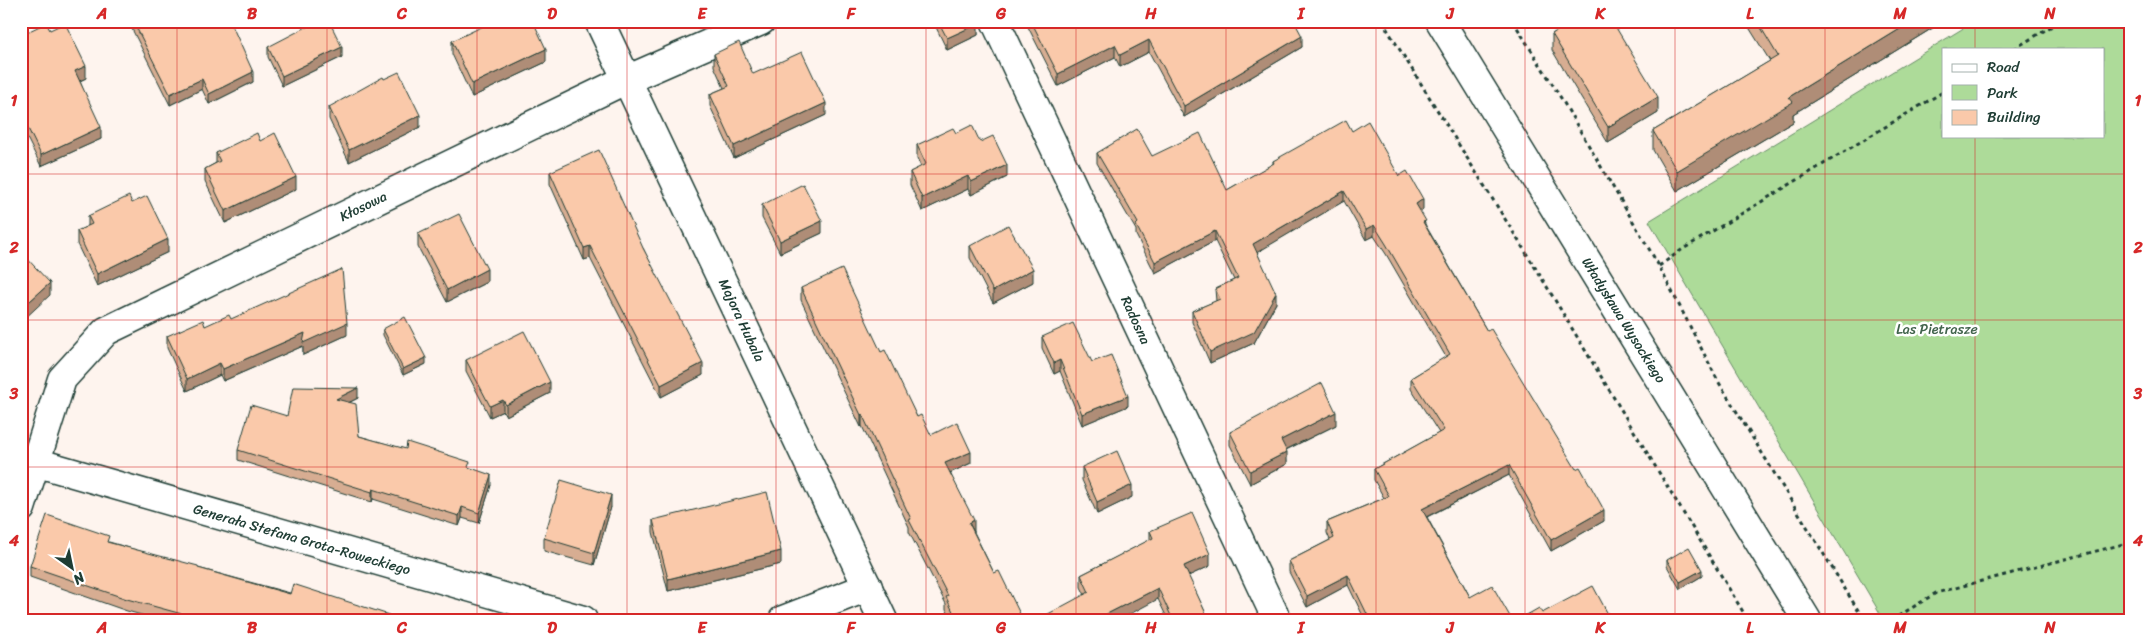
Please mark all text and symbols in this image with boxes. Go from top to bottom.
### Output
text: A [96,0,107,28]
text: B [247,0,258,28]
text: C [396,0,408,28]
text: D [547,0,557,28]
text: E [698,0,708,28]
text: F [846,0,857,28]
text: G [995,0,1007,28]
text: H [1144,0,1157,28]
text: I [1297,0,1306,28]
text: J [1445,0,1455,28]
text: K [1594,0,1606,28]
text: L [1746,0,1754,28]
text: M [1892,0,1907,28]
text: N [2043,0,2056,28]
legend [1942,48,2104,138]
text: Road [1987,54,2020,80]
text: Park [1987,80,2018,106]
text: 1 [11,86,18,115]
text: 1 [2135,86,2142,115]
text: Building [1987,104,2041,130]
street label: Kłosowa [335,184,391,229]
text: 2 [8,233,19,262]
text: 2 [2132,233,2143,262]
street label: Władysława Wysockiego [1575,252,1673,388]
street label: Majora Hubala [711,274,772,366]
street label: Radosna [1113,292,1158,349]
park label: Las Pietrasze [1896,317,1978,342]
text: 3 [9,379,19,408]
text: 3 [2133,379,2143,408]
street label: Generała Stefana Grota-Roweckiego [190,496,414,583]
text: 4 [8,526,19,555]
text: 4 [2132,526,2143,555]
north arrow [48,544,98,594]
text: N [68,565,91,592]
text: A [96,613,107,641]
text: B [247,613,258,641]
text: C [396,613,408,641]
text: D [547,613,557,641]
text: E [698,613,708,641]
text: F [846,613,857,641]
text: G [995,613,1007,641]
text: H [1144,613,1157,641]
text: I [1297,613,1306,641]
text: J [1445,613,1455,641]
text: K [1594,613,1606,641]
text: L [1746,613,1754,641]
text: M [1892,613,1907,641]
text: N [2043,613,2056,641]

